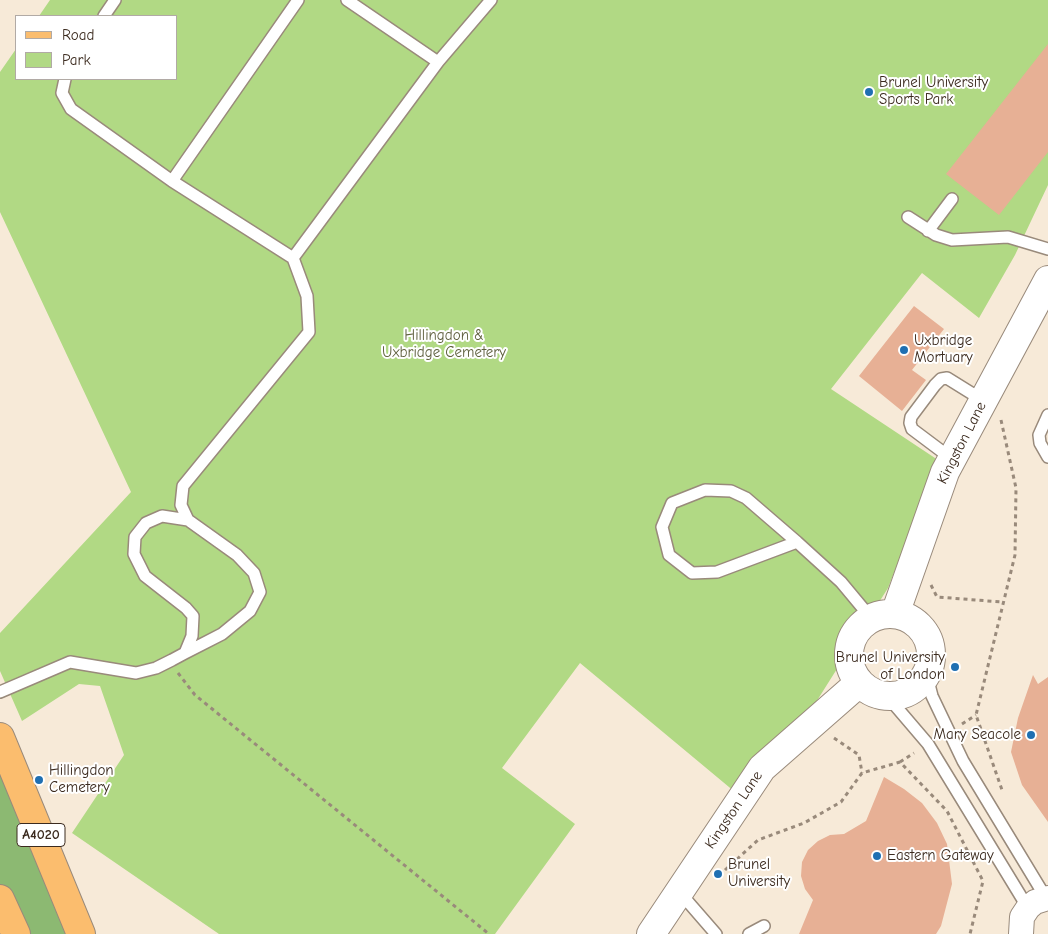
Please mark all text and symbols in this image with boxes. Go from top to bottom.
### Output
legend [15,15,178,80]
text: Road [62,26,94,44]
text: Park [62,51,91,69]
place label: Brunel University Sports Park [879,74,988,109]
marker: Brunel University Sports Park [863,86,875,98]
park label: Hillingdon & Uxbridge Cemetery [382,327,506,362]
place label: Uxbridge Mortuary [914,332,973,367]
marker: Uxbridge Mortuary [898,344,910,356]
street label: Kingston Lane [934,399,990,487]
place label: Brunel University of London [836,649,945,684]
marker: Brunel University of London [949,661,961,673]
place label: Mary Seacole [934,726,1021,744]
marker: Mary Seacole [1025,729,1037,741]
place label: Hillingdon Cemetery [49,762,114,797]
street label: Kingston Lane [701,768,767,852]
marker: Hillingdon Cemetery [33,774,45,786]
road number: A4020 [17,824,65,846]
place label: Eastern Gateway [887,847,994,865]
marker: Eastern Gateway [871,850,883,862]
place label: Brunel University [728,856,790,891]
marker: Brunel University [712,868,724,880]

